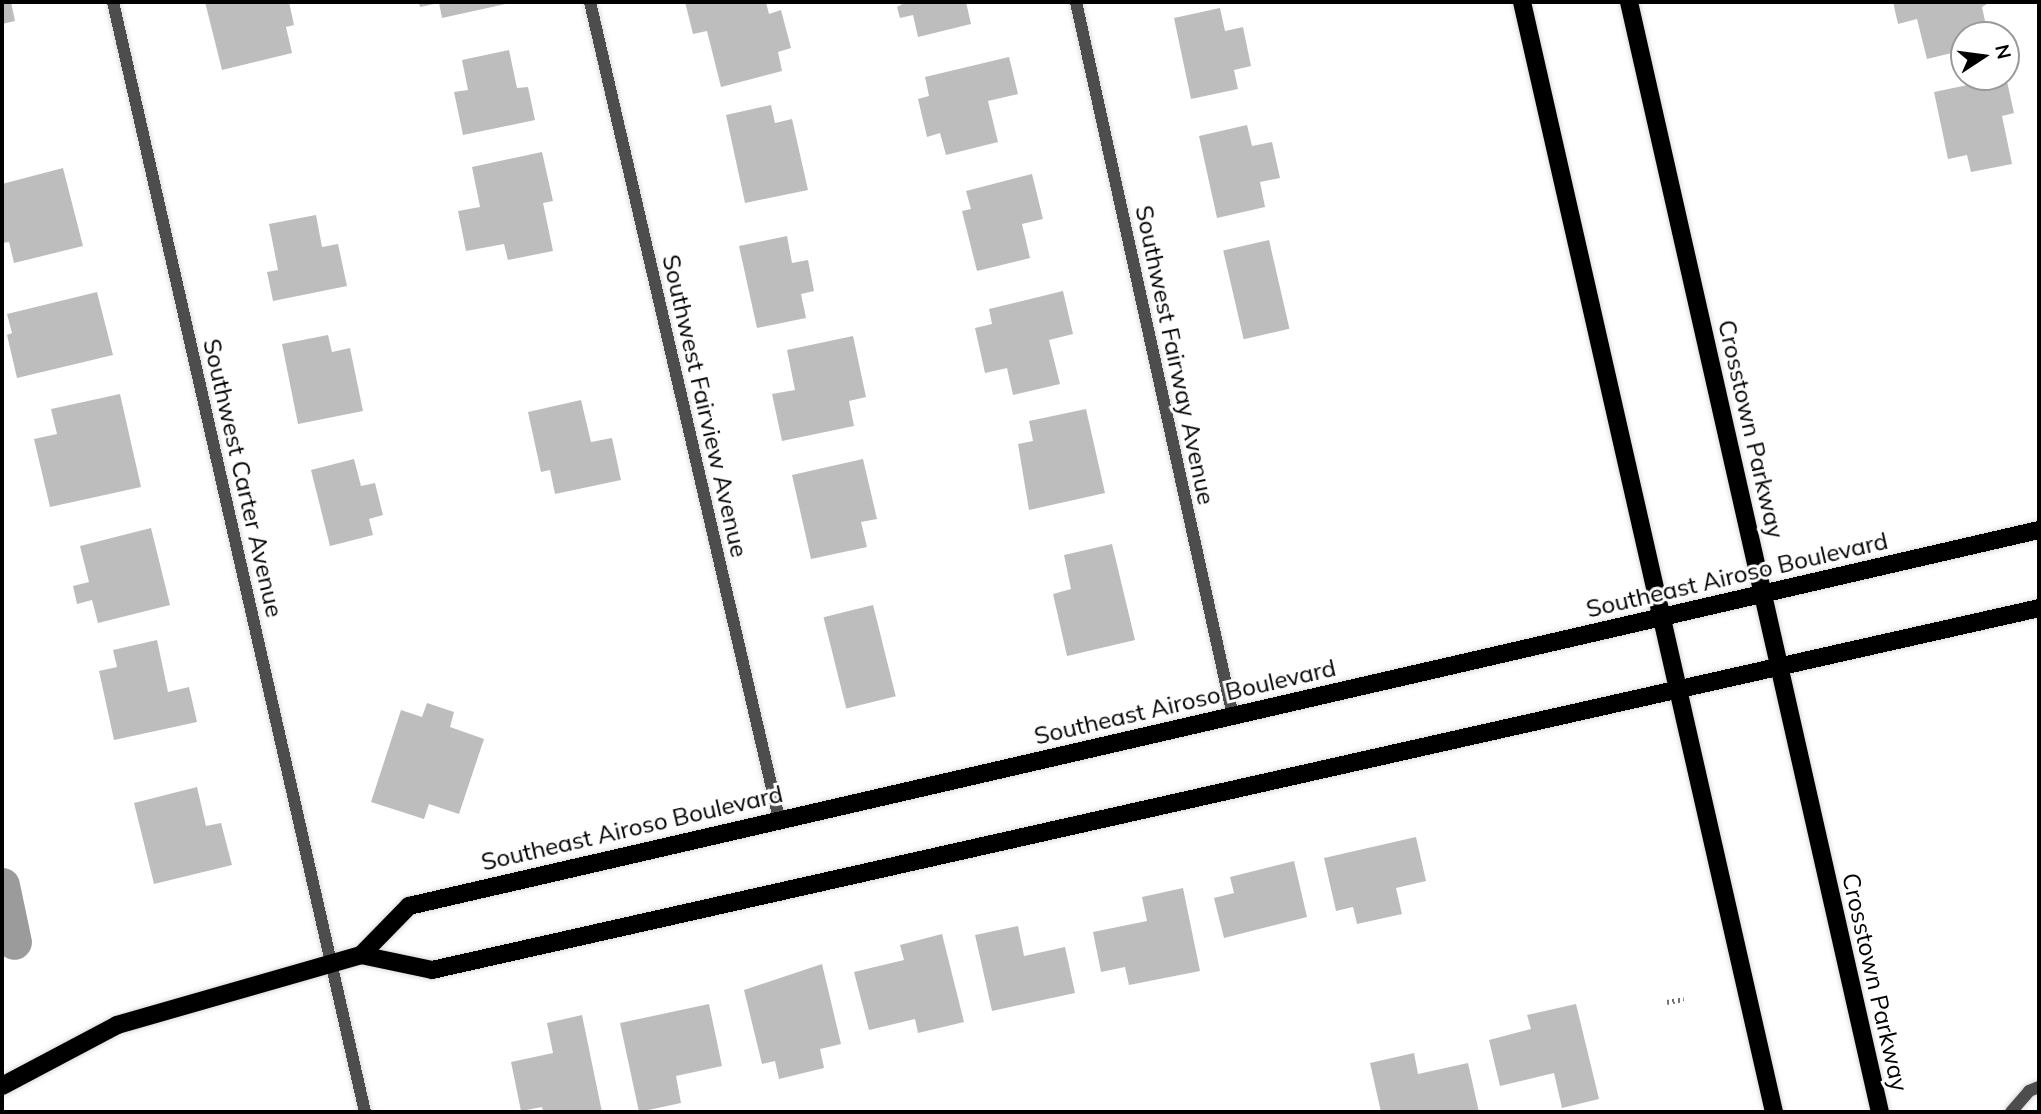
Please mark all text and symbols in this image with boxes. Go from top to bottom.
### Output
north arrow [1950,21,2020,91]
text: N [1990,42,2017,61]
street label: Southwest Fairway Avenue [1129,203,1221,507]
street label: Southwest Fairview Avenue [656,252,754,560]
street label: Crosstown Parkway [1712,317,1790,541]
street label: Southwest Carter Avenue [197,336,289,620]
street label: Southeast Airoso Boulevard [1583,526,1891,624]
street label: Southeast Airoso Boulevard [1031,653,1339,751]
street label: Southeast Airoso Boulevard [478,779,786,877]
street label: Crosstown Parkway [1836,870,1914,1094]

